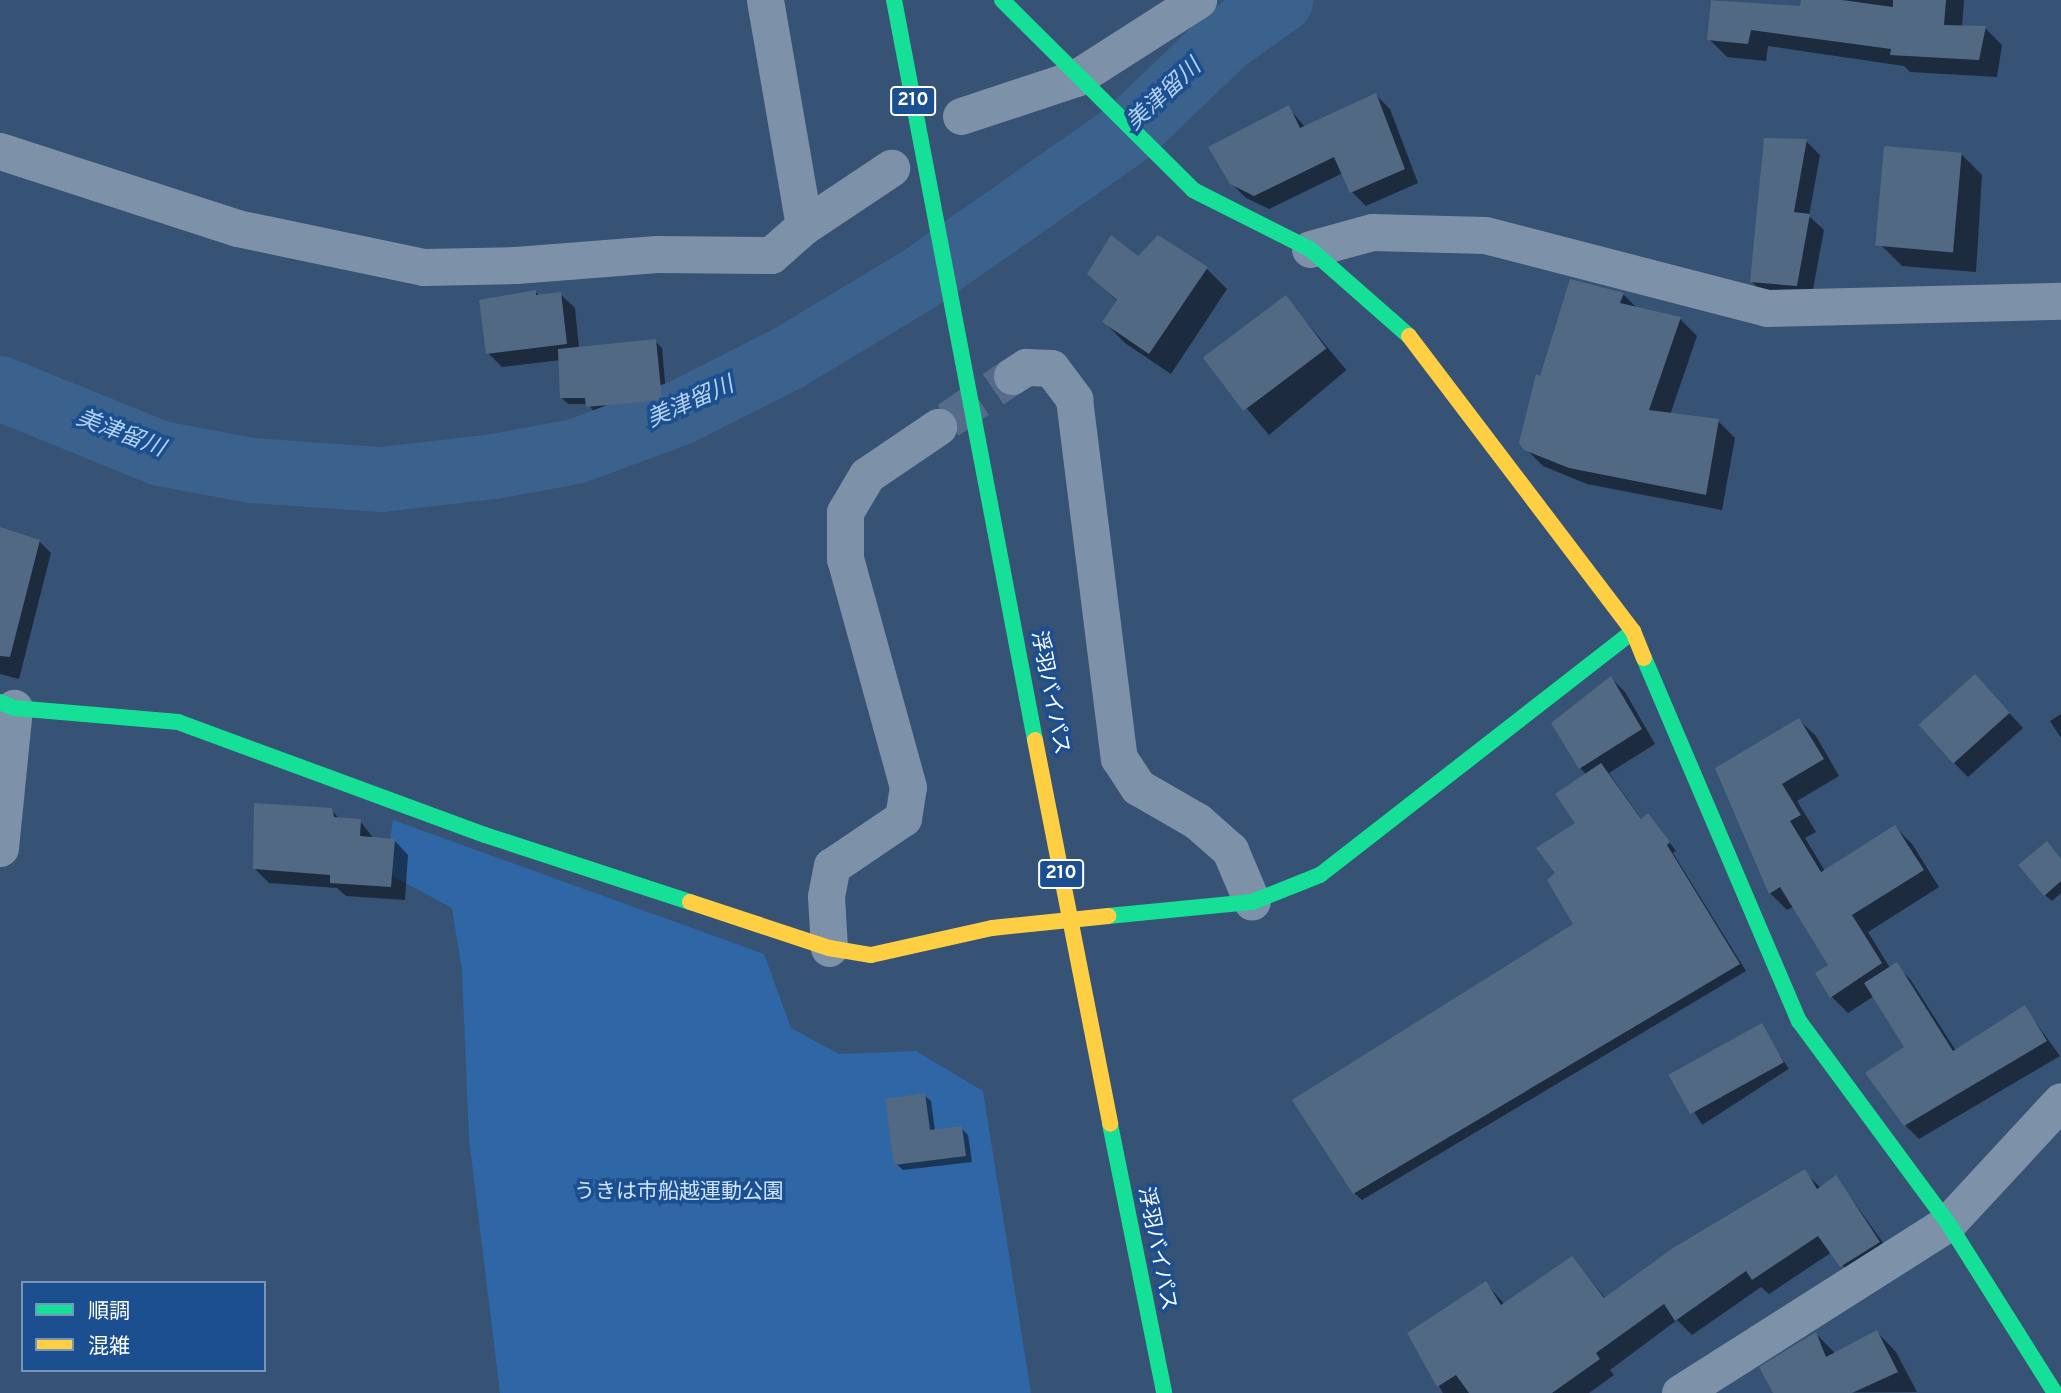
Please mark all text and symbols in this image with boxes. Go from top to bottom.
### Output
water label: 美津留川 [1122,55,1208,137]
road number: 210 [888,86,937,116]
water label: 美津留川 [643,373,739,435]
water label: 美津留川 [72,406,168,464]
street label: 浮羽バイパス [1025,629,1073,757]
road number: 210 [1036,859,1086,890]
park label: うきは市船越運動公園 [574,1180,784,1206]
street label: 浮羽バイパス [1132,1185,1180,1313]
legend [21,1281,266,1372]
text: 順調 [88,1299,130,1326]
text: 混雑 [88,1334,130,1361]

